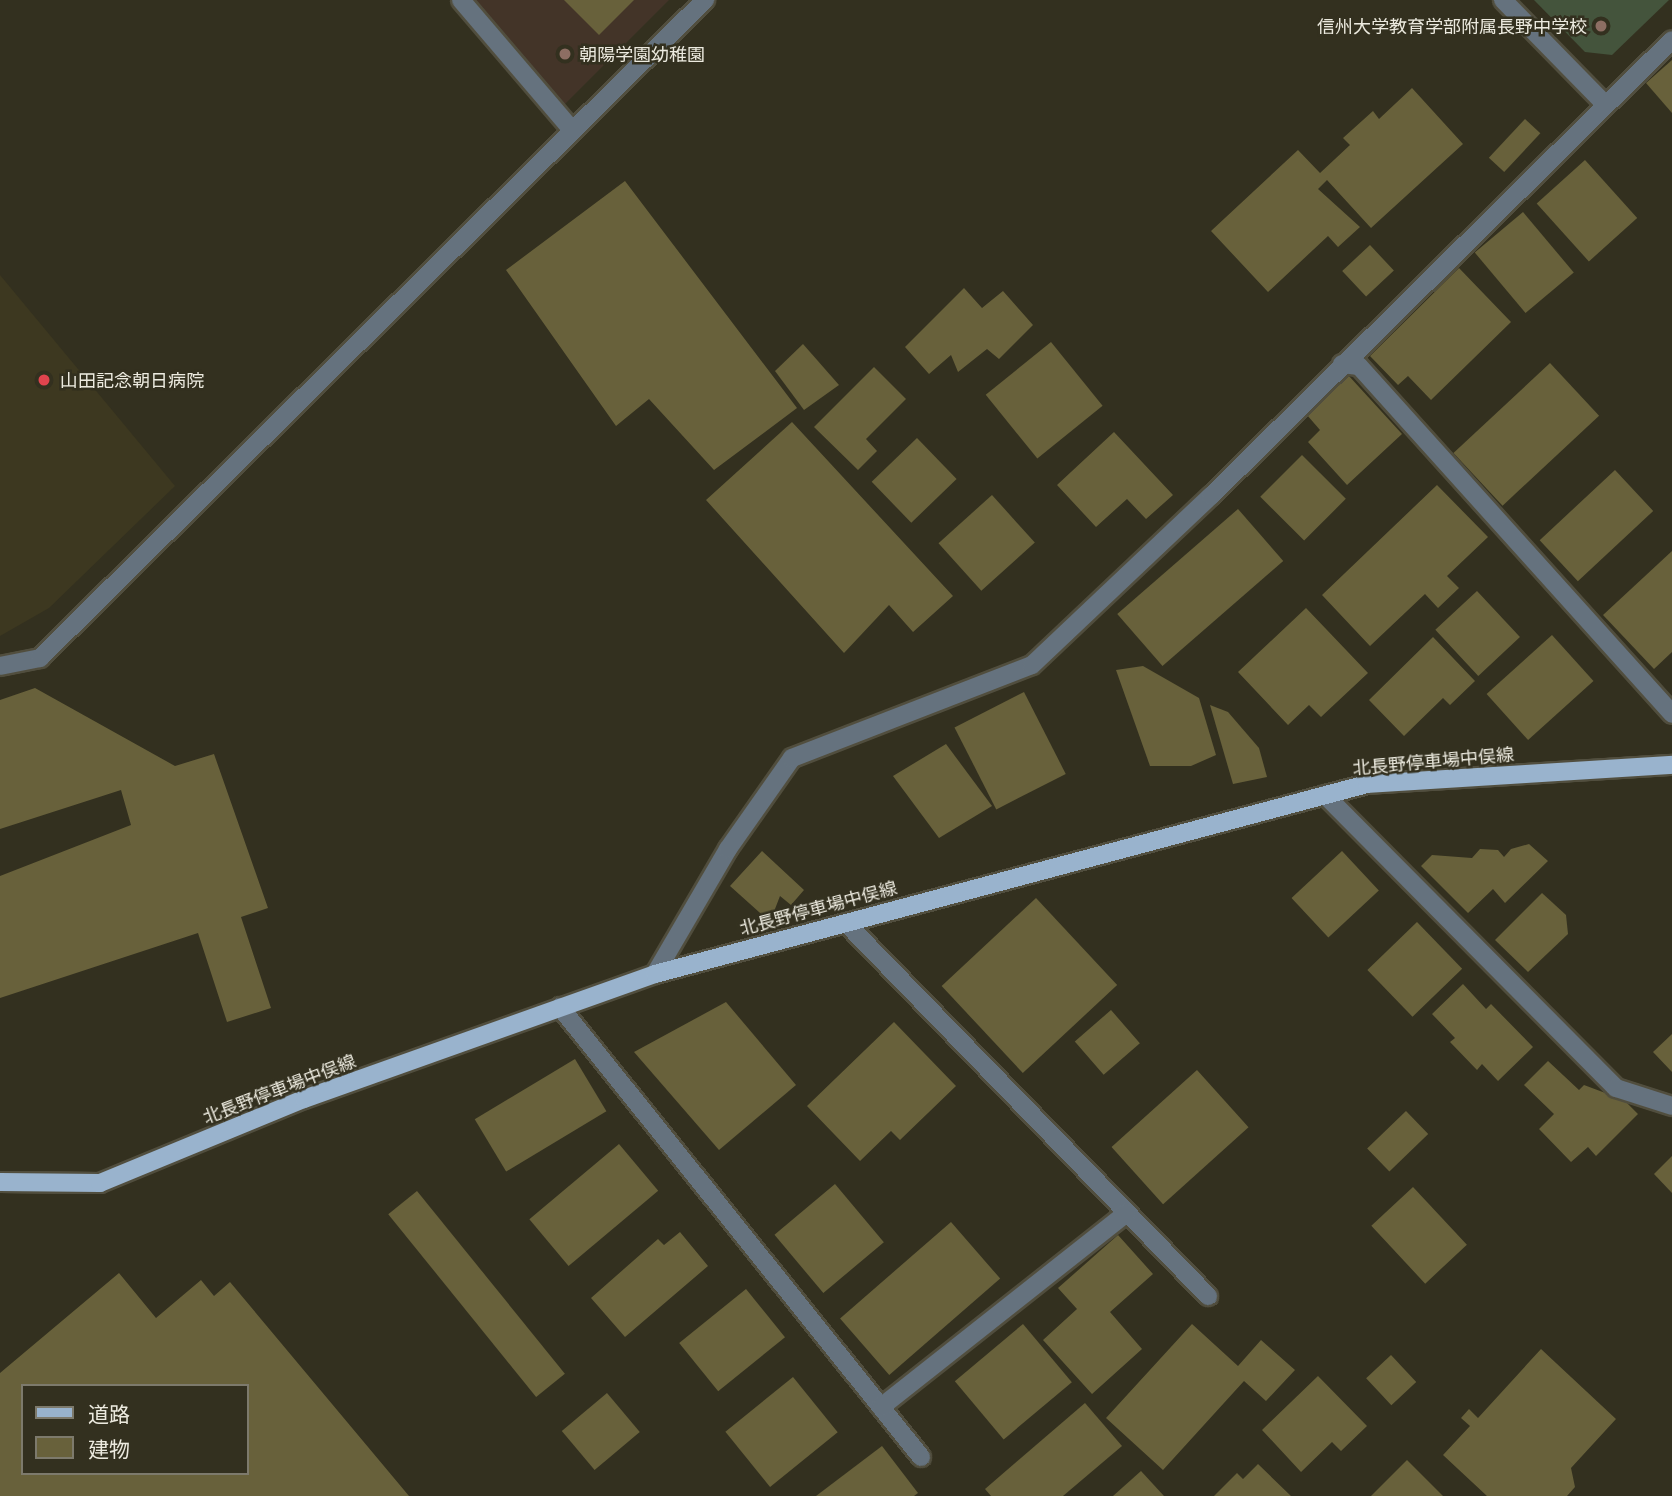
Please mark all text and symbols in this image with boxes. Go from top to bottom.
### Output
place label: 信州大学教育学部附属長野中学校 [1317,15,1587,37]
marker: 信州大学教育学部附属長野中学校 [1593,18,1609,34]
place label: 朝陽学園幼稚園 [579,43,705,65]
marker: 朝陽学園幼稚園 [557,46,573,62]
place label: 山田記念朝日病院 [60,369,204,391]
marker: 山田記念朝日病院 [34,370,54,390]
street label: 北長野停車場中俣線 [1351,743,1515,779]
street label: 北長野停車場中俣線 [737,877,899,939]
street label: 北長野停車場中俣線 [200,1050,358,1128]
legend [21,1384,248,1475]
text: 道路 [88,1400,130,1428]
text: 建物 [88,1435,130,1463]

